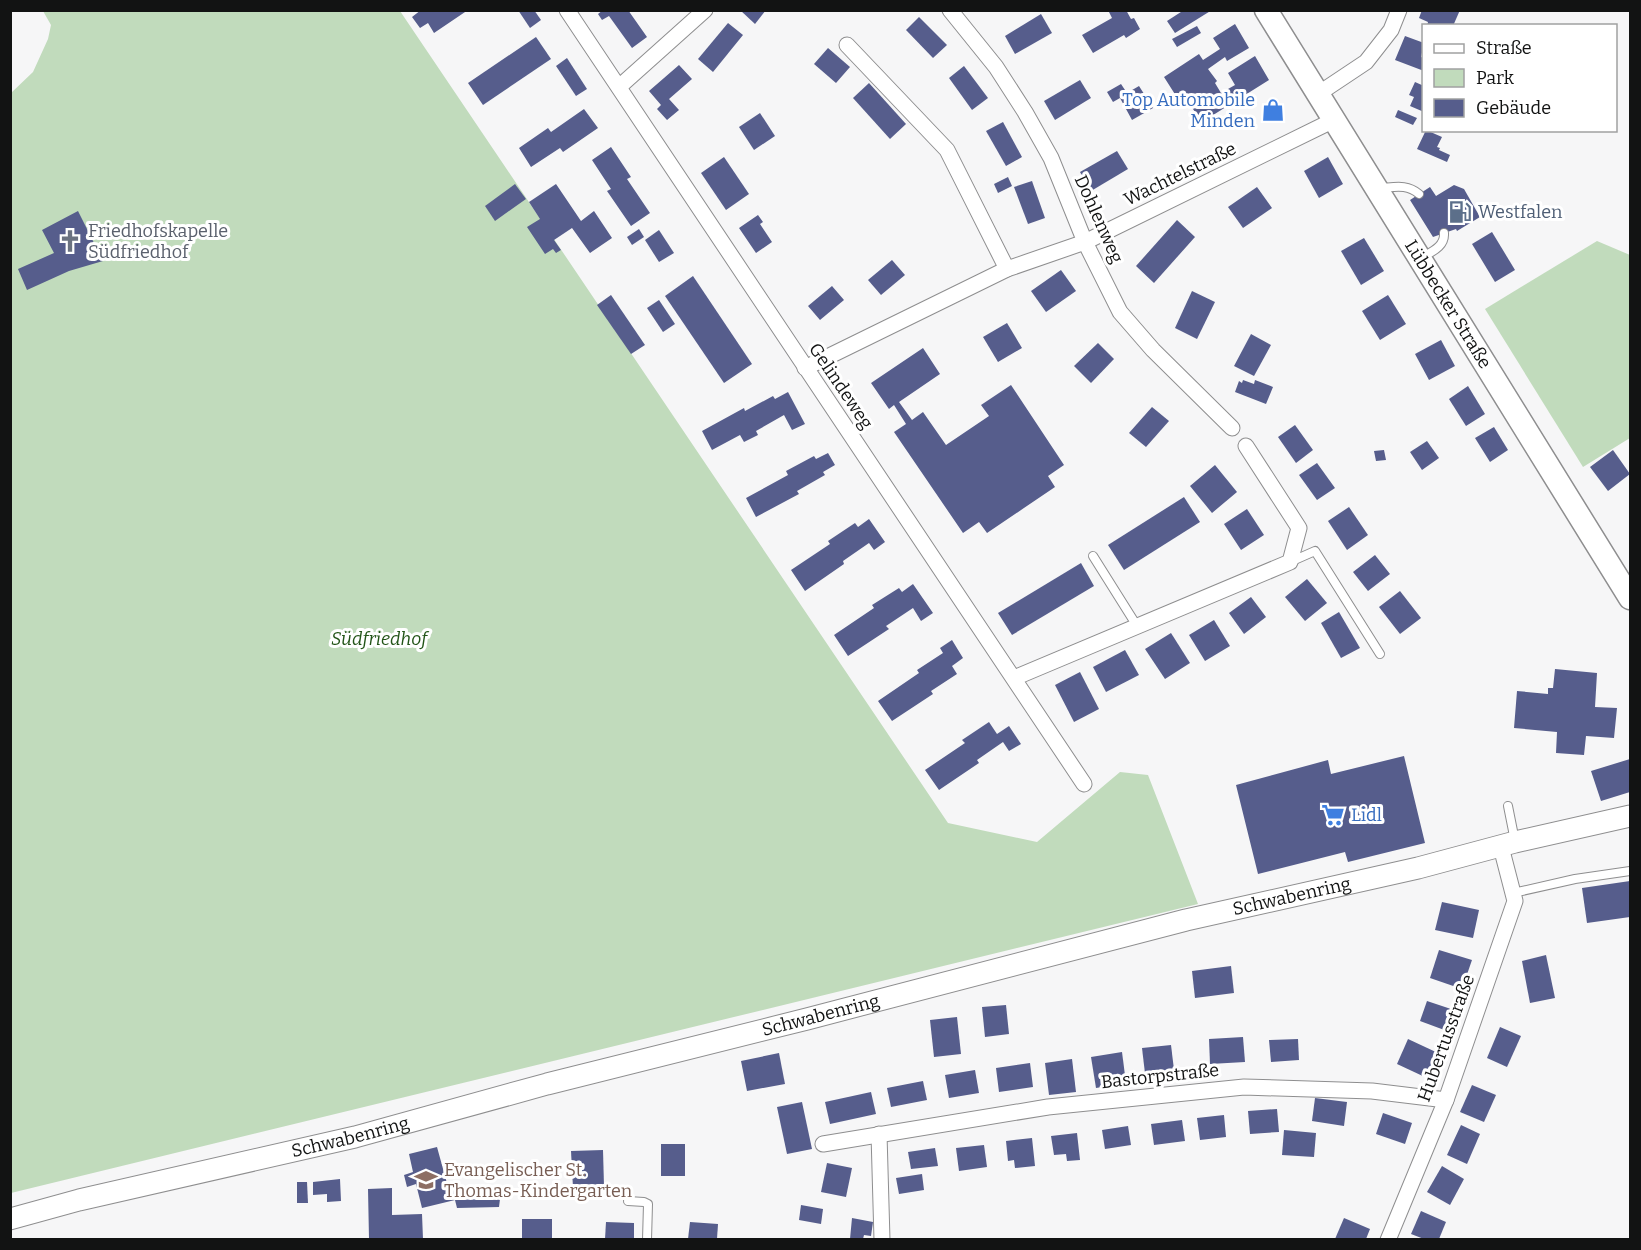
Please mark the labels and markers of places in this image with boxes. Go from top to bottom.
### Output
place label: Top Automobile Minden [1122,89,1256,132]
shop icon: Top Automobile Minden [1260,97,1286,123]
fuel station icon: Westfalen [1447,199,1473,225]
place label: Westfalen [1478,201,1563,223]
place label: Friedhofskapelle Südfriedhof [88,220,228,263]
church icon: Friedhofskapelle Südfriedhof [57,228,83,254]
supermarket icon: Lidl [1320,802,1346,828]
place label: Lidl [1351,804,1382,826]
place label: Evangelischer St. Thomas-Kindergarten [444,1159,633,1202]
school or university icon: Evangelischer St. Thomas-Kindergarten [413,1167,439,1193]

